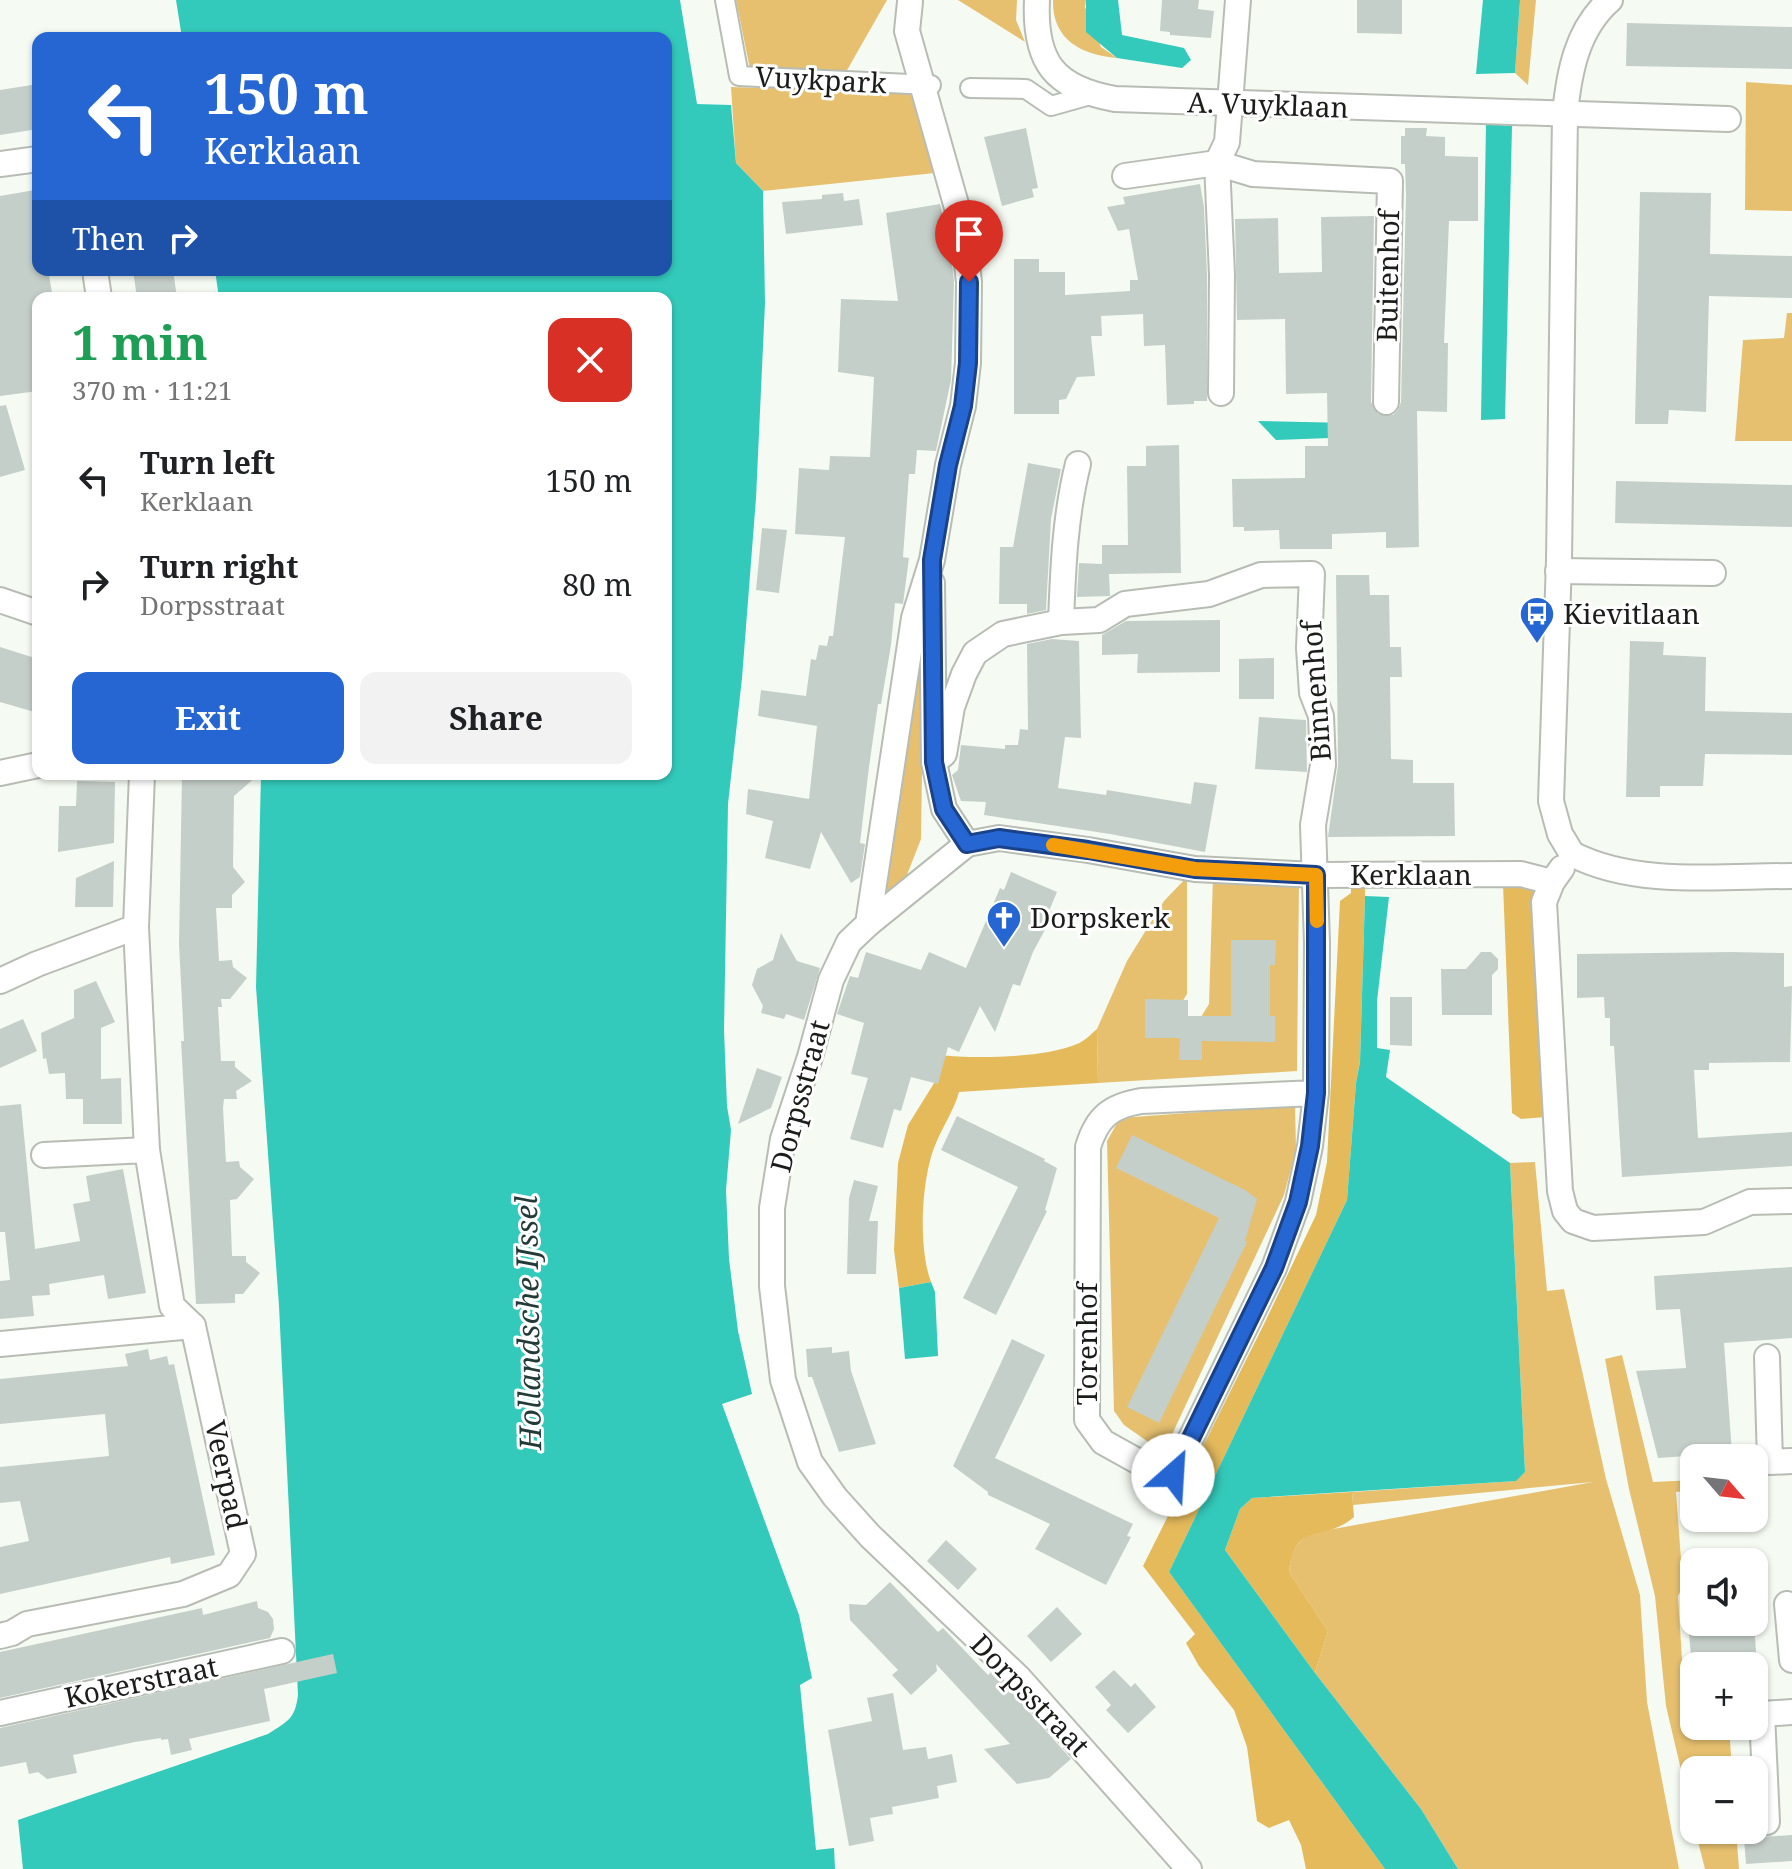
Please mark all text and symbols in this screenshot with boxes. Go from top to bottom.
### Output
text: 150 m [204,54,369,130]
street label: Vuykpark [754,57,888,101]
icon: left [72,64,176,168]
street label: A. Vuyklaan [1187,82,1349,126]
text: Kerklaan [204,126,361,175]
pin [935,200,1003,282]
street label: Buitenhof [1367,207,1407,342]
icon: arrive [947,212,991,256]
icon: right [161,216,205,260]
text: Then [72,218,145,259]
text: 1 min [72,309,208,374]
button: close [548,318,632,402]
text: 370 m · 11:21 [72,372,233,408]
text: Turn left [140,442,275,483]
icon: left [72,458,116,502]
text: 150 m [546,460,632,501]
text: Kerklaan [140,483,253,519]
text: Turn right [140,546,298,587]
icon: right [72,562,116,606]
text: 80 m [562,564,632,605]
text: Dorpsstraat [140,587,285,623]
place label: Kievitlaan [1563,594,1700,632]
bus stop icon: Kievitlaan [1518,595,1556,645]
street label: Binnenhof [1291,617,1339,763]
button: Exit [72,672,344,764]
button: Share [360,672,632,764]
street label: Kerklaan [1350,855,1472,893]
place label: Dorpskerk [1030,898,1171,936]
church icon: Dorpskerk [985,899,1023,949]
street label: Dorpsstraat [760,1015,838,1176]
water label: Hollandsche IJssel [505,1195,550,1452]
street label: Torenhof [1067,1280,1105,1405]
street label: Veerpad [197,1417,257,1533]
position arrow [1131,1433,1215,1517]
north arrow [1680,1444,1768,1532]
map controls [1680,1444,1768,1844]
button: sound [1680,1548,1768,1636]
street label: Dorpsstraat [963,1625,1099,1764]
street label: Kokerstraat [61,1646,221,1716]
button: + [1680,1652,1768,1740]
button: − [1680,1756,1768,1844]

